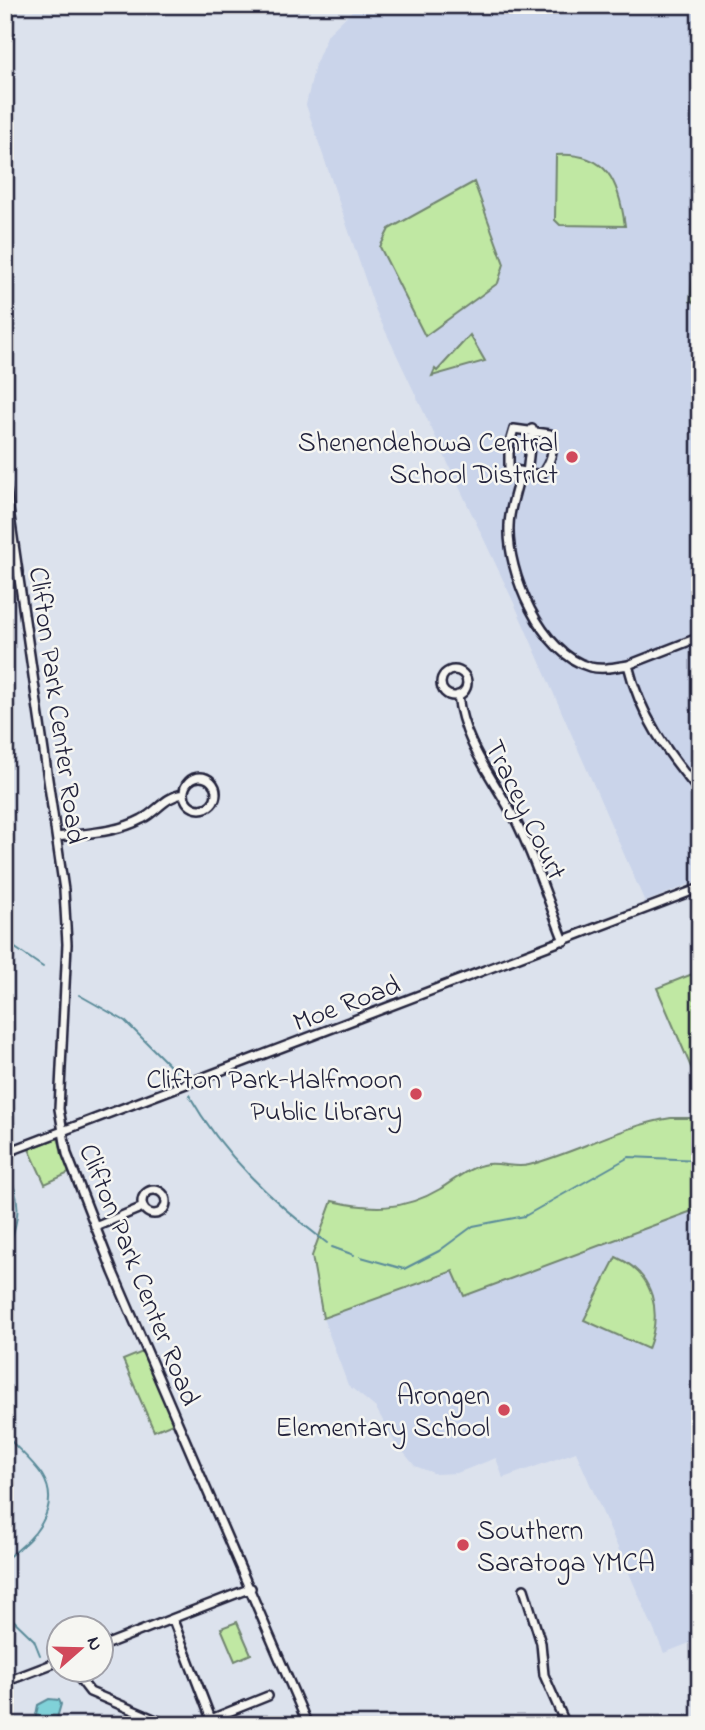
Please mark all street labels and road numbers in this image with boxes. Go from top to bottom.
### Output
street label: Clifton Park Center Road [16,564,95,847]
street label: Tracey Court [472,734,575,888]
street label: Moe Road [288,966,407,1044]
street label: Clifton Park Center Road [66,1138,209,1413]

